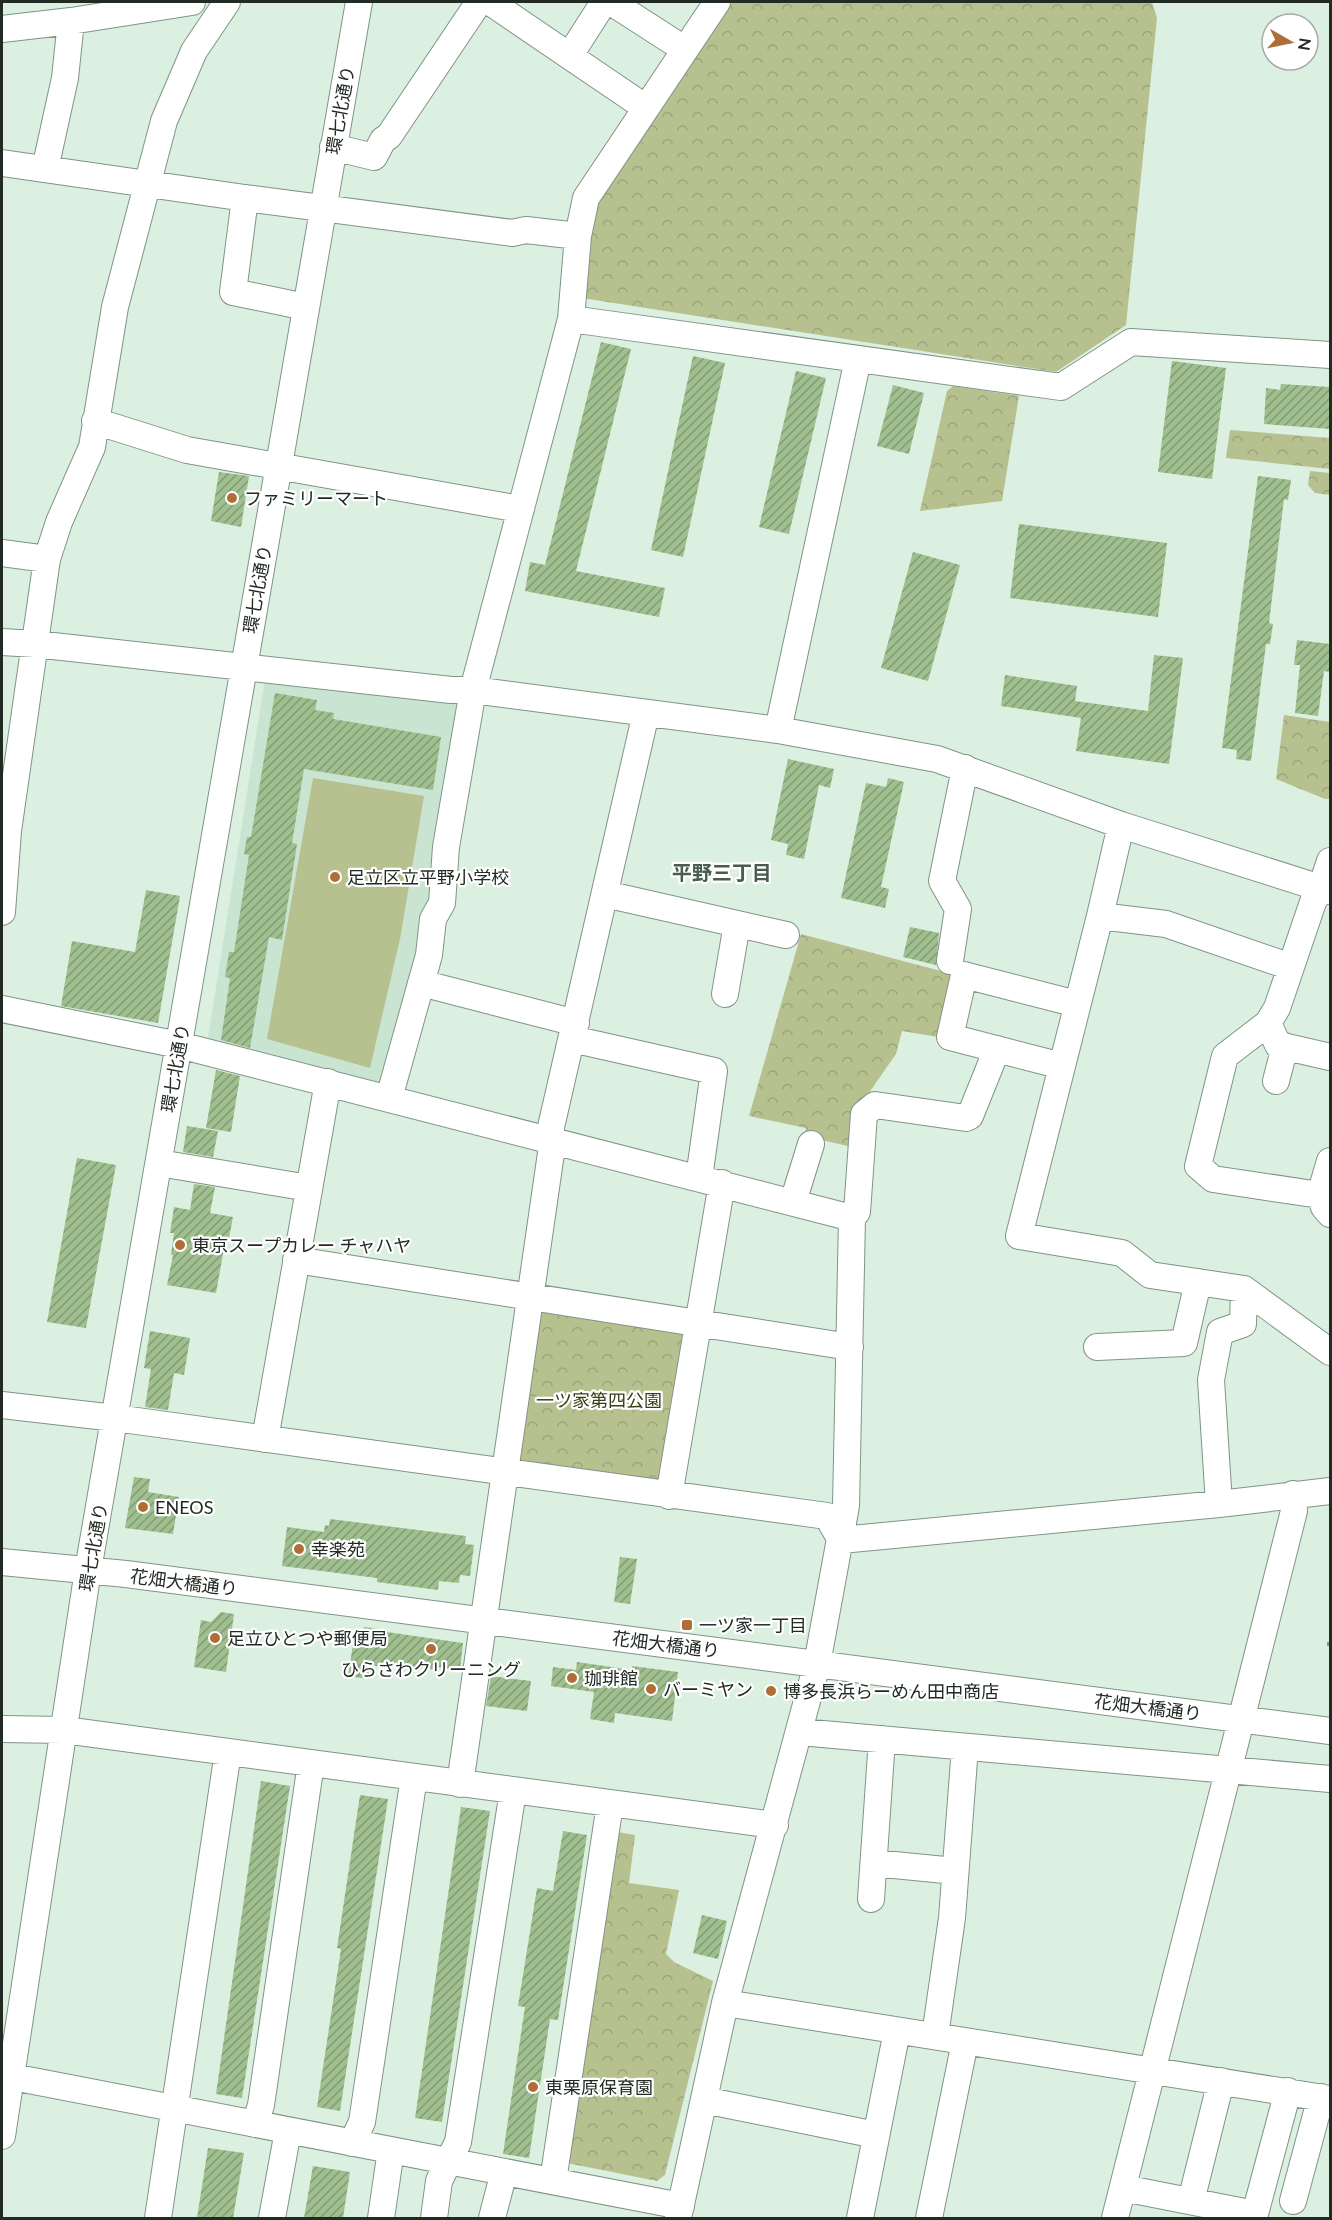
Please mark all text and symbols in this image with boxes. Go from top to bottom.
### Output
north arrow [1260,12,1320,72]
text: N [1295,37,1316,52]
street label: 環七北通り [321,64,359,156]
place label: ファミリーマート [244,487,388,509]
marker: ファミリーマート [225,491,239,505]
street label: 環七北通り [238,543,276,635]
district label: 平野三丁目 [672,860,772,884]
place label: 足立区立平野小学校 [347,866,509,888]
marker: 足立区立平野小学校 [328,870,342,884]
street label: 環七北通り [156,1022,194,1114]
place label: 東京スープカレー チャハヤ [192,1234,411,1256]
marker: 東京スープカレー チャハヤ [173,1238,187,1252]
park label: 一ツ家第四公園 [536,1389,662,1411]
place label: ENEOS [155,1496,213,1518]
marker: ENEOS [136,1500,150,1514]
street label: 環七北通り [74,1501,112,1593]
place label: 幸楽苑 [311,1538,365,1560]
marker: 幸楽苑 [292,1542,306,1556]
street label: 花畑大橋通り [129,1565,239,1599]
place label: 一ツ家一丁目 [699,1614,807,1636]
marker: 一ツ家一丁目 [680,1618,694,1632]
place label: 足立ひとつや郵便局 [227,1627,388,1649]
street label: 花畑大橋通り [611,1627,721,1661]
marker: 足立ひとつや郵便局 [208,1631,222,1645]
marker: ひらさわクリーニング [424,1642,438,1656]
place label: ひらさわクリーニング [341,1658,521,1680]
place label: 珈琲館 [584,1667,638,1689]
marker: 珈琲館 [565,1671,579,1685]
place label: バーミヤン [663,1678,753,1700]
place label: 博多長浜らーめん田中商店 [783,1680,999,1702]
marker: バーミヤン [644,1682,658,1696]
marker: 博多長浜らーめん田中商店 [764,1684,778,1698]
street label: 花畑大橋通り [1093,1690,1203,1724]
place label: 東栗原保育園 [545,2076,653,2098]
marker: 東栗原保育園 [526,2080,540,2094]

